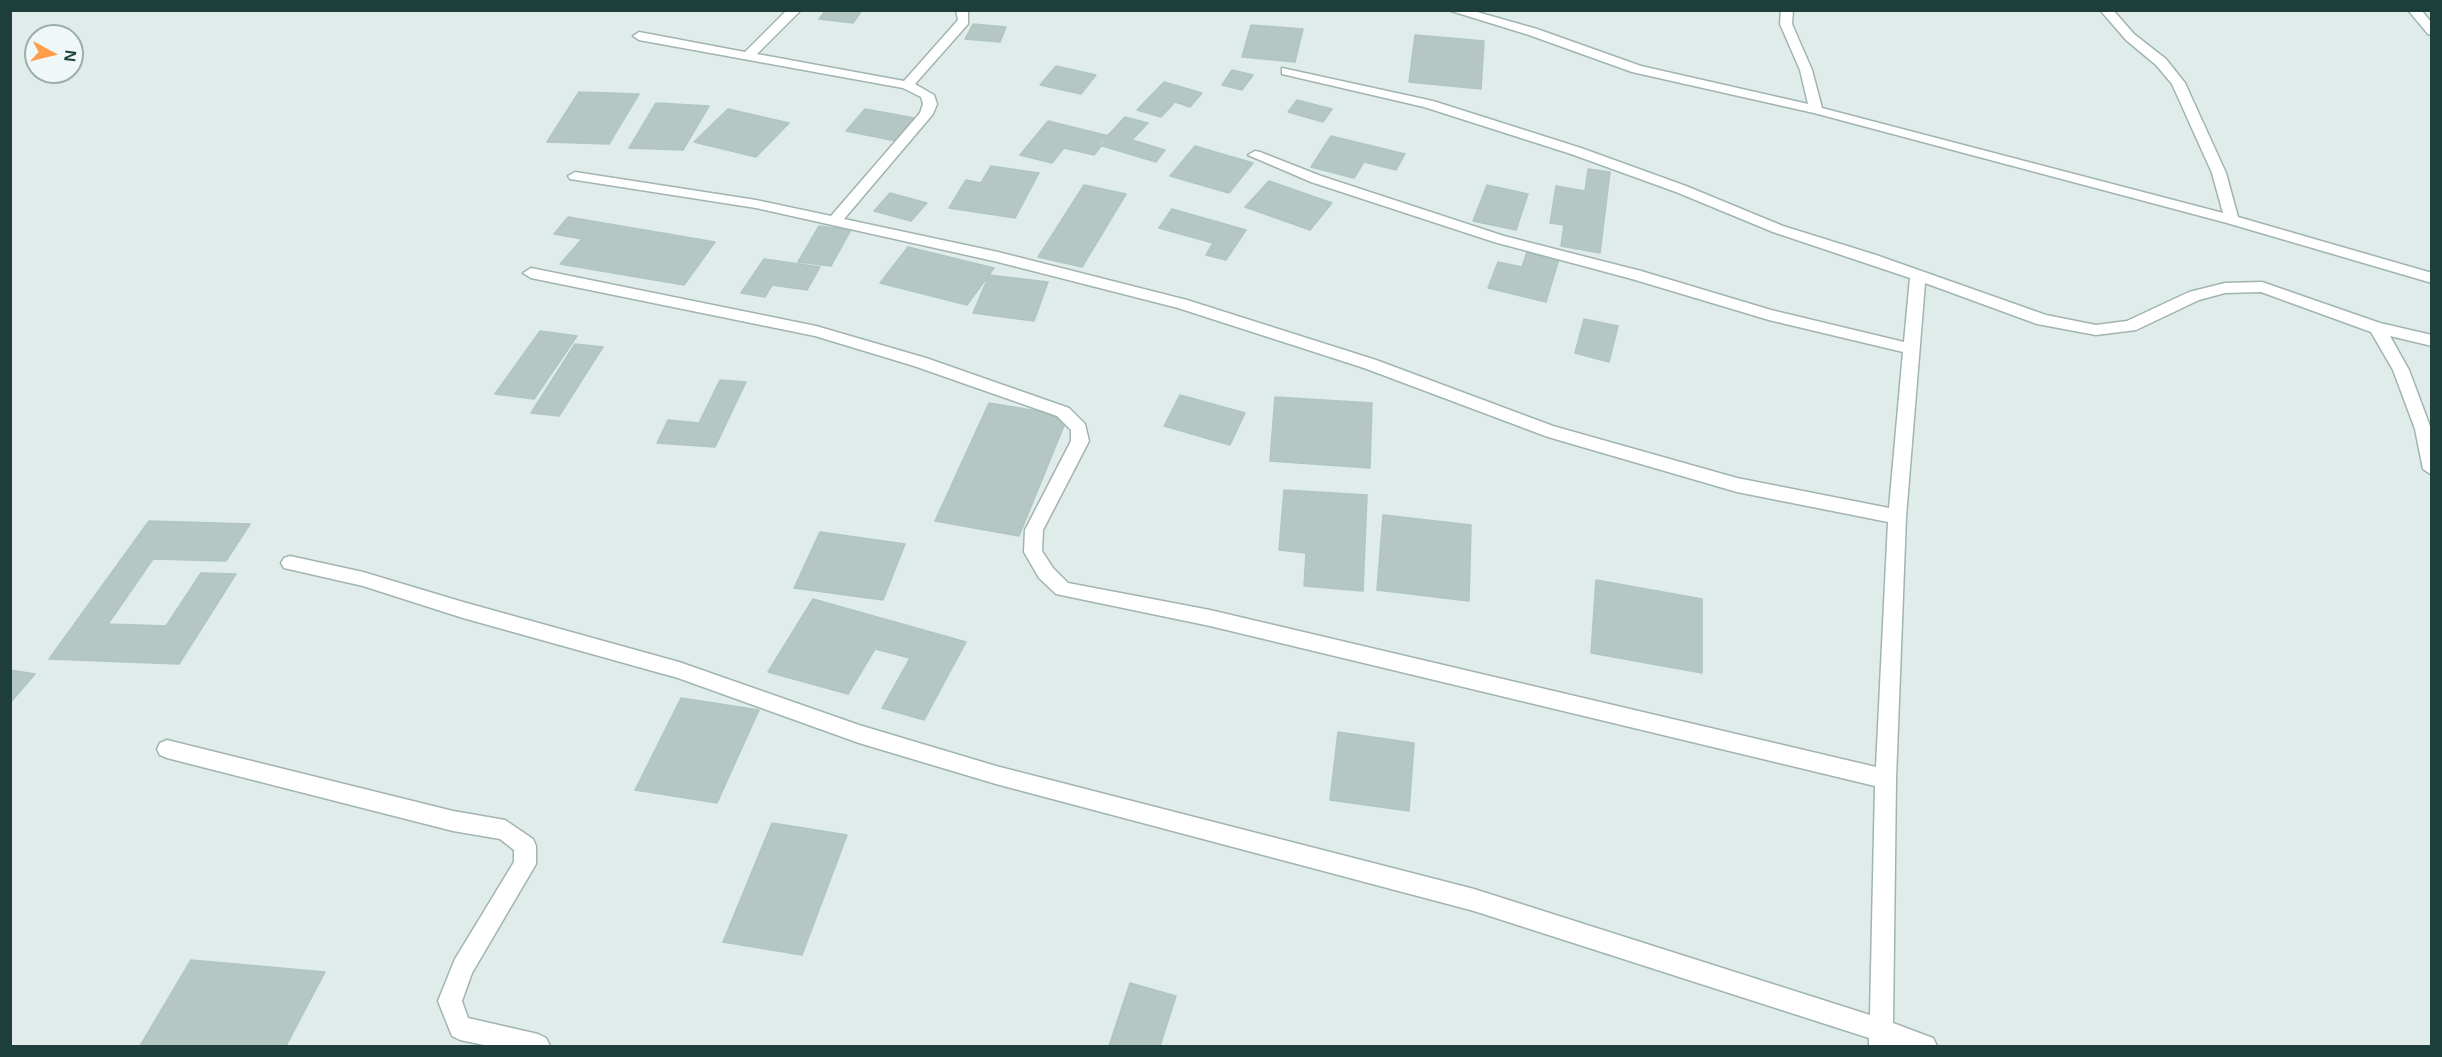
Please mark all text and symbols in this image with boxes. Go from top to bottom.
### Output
north arrow [24,24,84,84]
text: N [61,49,80,63]

